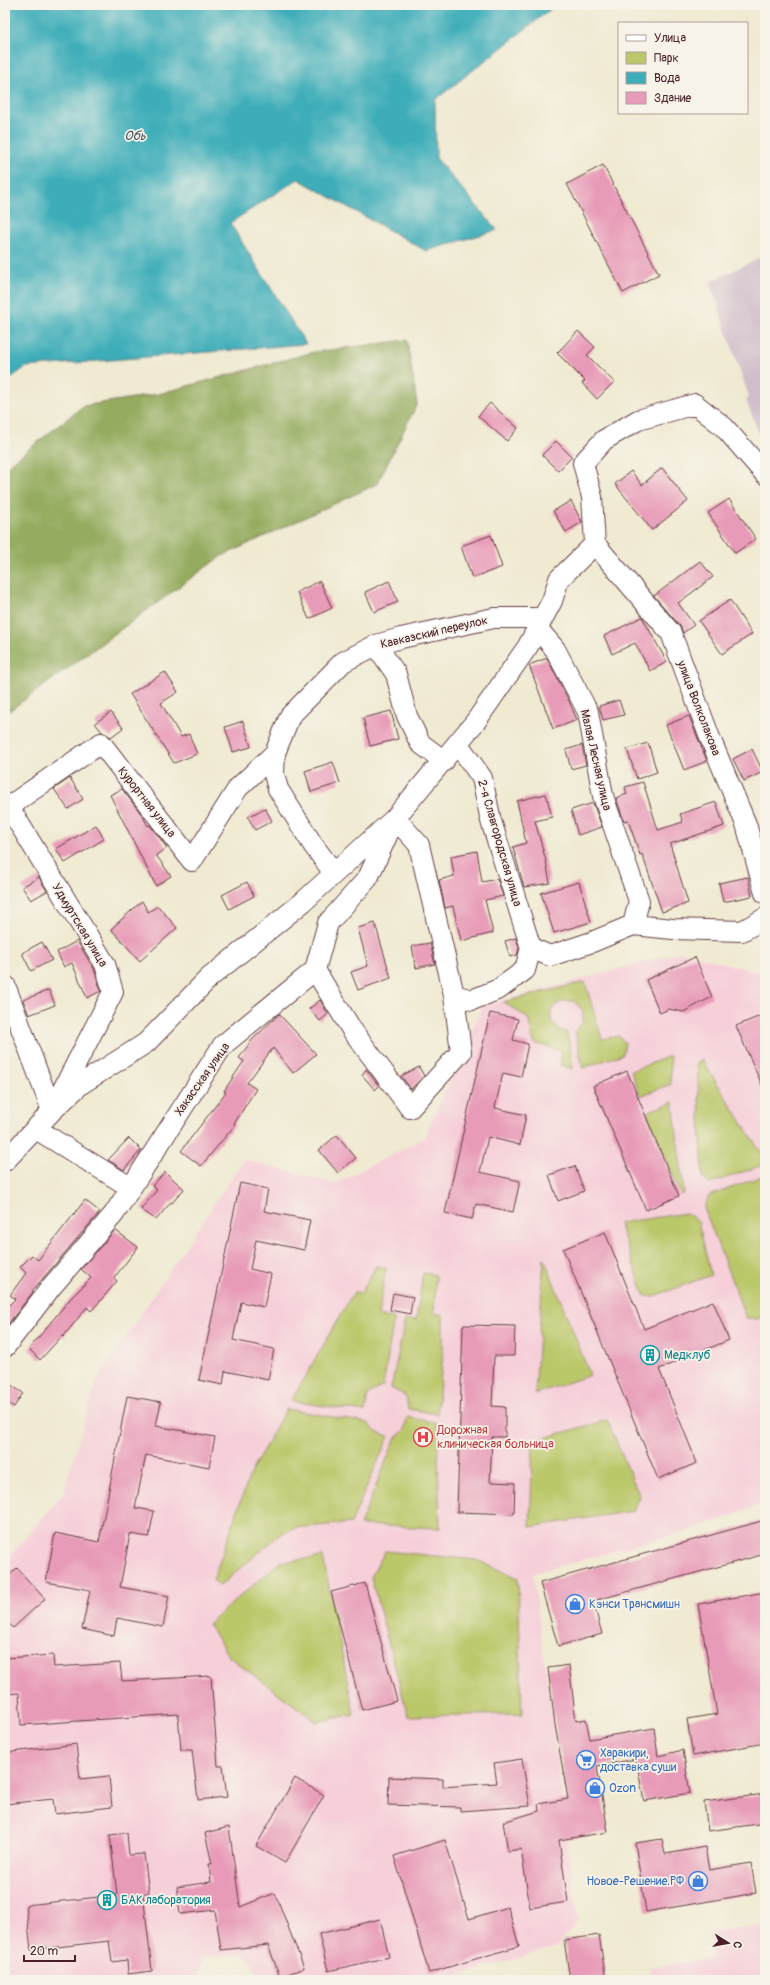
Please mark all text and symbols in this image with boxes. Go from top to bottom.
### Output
legend [618,22,748,114]
text: Улица [654,31,686,46]
text: Парк [654,51,679,66]
text: Вода [654,71,680,86]
text: Здание [654,91,691,106]
water label: Обь [124,128,146,144]
street label: Кавказский переулок [379,613,489,652]
street label: улица Волколакова [673,658,724,758]
street label: Малая Лесная улица [577,708,615,813]
street label: Курортная улица [114,764,179,841]
street label: 2-я Славгородская улица [474,778,525,909]
street label: Удмуртская улица [49,881,111,970]
street label: Хакасская улица [172,1039,233,1119]
building icon: Медклуб [639,1344,661,1366]
place label: Медклуб [664,1348,710,1363]
place label: Дорожная клиническая больница [436,1423,554,1452]
hospital icon: Дорожная клиническая больница [412,1426,434,1448]
shop icon: Кэнси Трансмишн [564,1593,586,1615]
place label: Кэнси Трансмишн [589,1597,680,1612]
place label: Харакири, доставка суши [600,1746,677,1775]
supermarket icon: Харакири, доставка суши [575,1749,597,1771]
shop icon: Ozon [584,1777,606,1799]
place label: Ozon [609,1781,636,1796]
shop icon: Новое-Решение.РФ [687,1870,709,1892]
place label: Новое-Решение.РФ [586,1874,684,1889]
building icon: БАК лаборатория [96,1889,118,1911]
place label: БАК лаборатория [121,1893,211,1908]
north arrow [708,1923,748,1963]
scale bar [24,1937,75,1963]
text: С [730,1940,744,1950]
text: 20 m [30,1944,59,1959]

